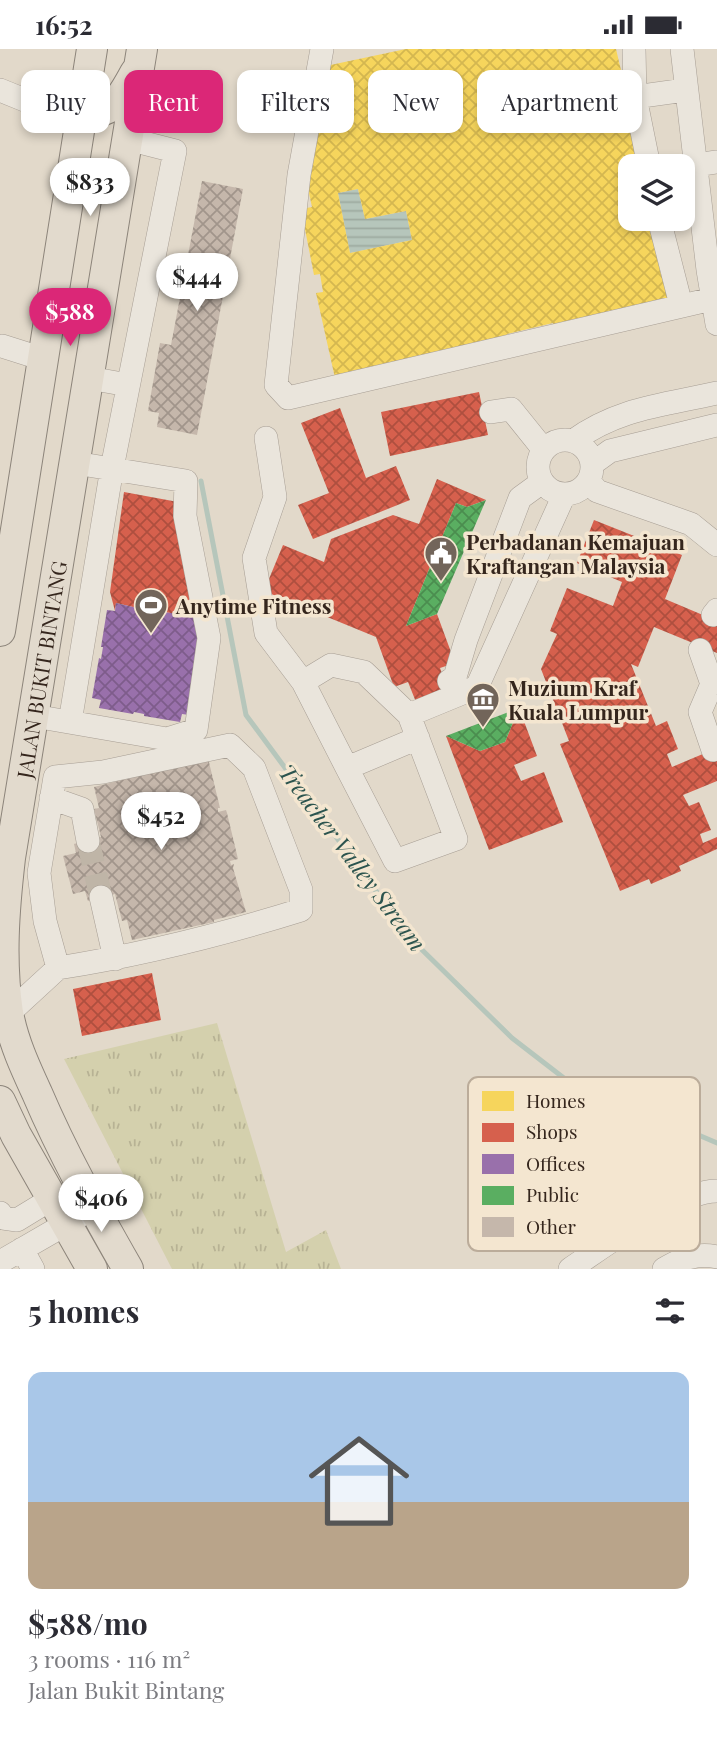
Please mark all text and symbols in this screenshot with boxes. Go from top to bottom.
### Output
text: 16:52 [35,7,93,42]
chip: Buy [21,70,110,133]
chip: Rent [124,70,223,133]
chip: Filters [237,70,354,133]
chip: New [368,70,463,133]
chip: Apartment [477,70,642,133]
map controls [618,154,695,231]
button: layers [618,154,695,231]
pin: $833 [49,159,131,218]
text: $833 [66,165,114,196]
pin: $444 [156,253,238,313]
text: $444 [172,260,222,291]
pin: $588 [29,289,111,348]
text: $588 [45,295,95,326]
place label: Perbadanan Kemajuan Kraftangan Malaysia [466,527,685,579]
public building icon: Perbadanan Kemajuan Kraftangan Malaysia [422,534,460,583]
street label: JALAN BUKIT BINTANG [9,559,72,781]
sports icon: Anytime Fitness [132,586,170,635]
place label: Anytime Fitness [175,591,331,619]
place label: Muzium Kraf Kuala Lumpur [508,673,648,725]
museum icon: Muzium Kraf Kuala Lumpur [464,680,502,729]
water label: Treacher Valley Stream [272,757,434,957]
pin: $452 [120,793,202,852]
text: $452 [137,799,185,830]
legend [468,1077,700,1251]
text: Homes [526,1087,585,1113]
text: Shops [526,1118,577,1144]
text: Offices [526,1150,585,1176]
pin: $406 [60,1175,142,1234]
text: $406 [74,1181,128,1212]
text: Public [526,1181,579,1207]
text: Other [526,1213,577,1239]
text: 5 homes [28,1291,139,1331]
icon: filters [651,1292,689,1330]
icon: home [296,1418,422,1544]
text: $588/mo [28,1603,148,1643]
text: 3 rooms · 116 m² [28,1643,190,1674]
text: Jalan Bukit Bintang [28,1674,224,1705]

